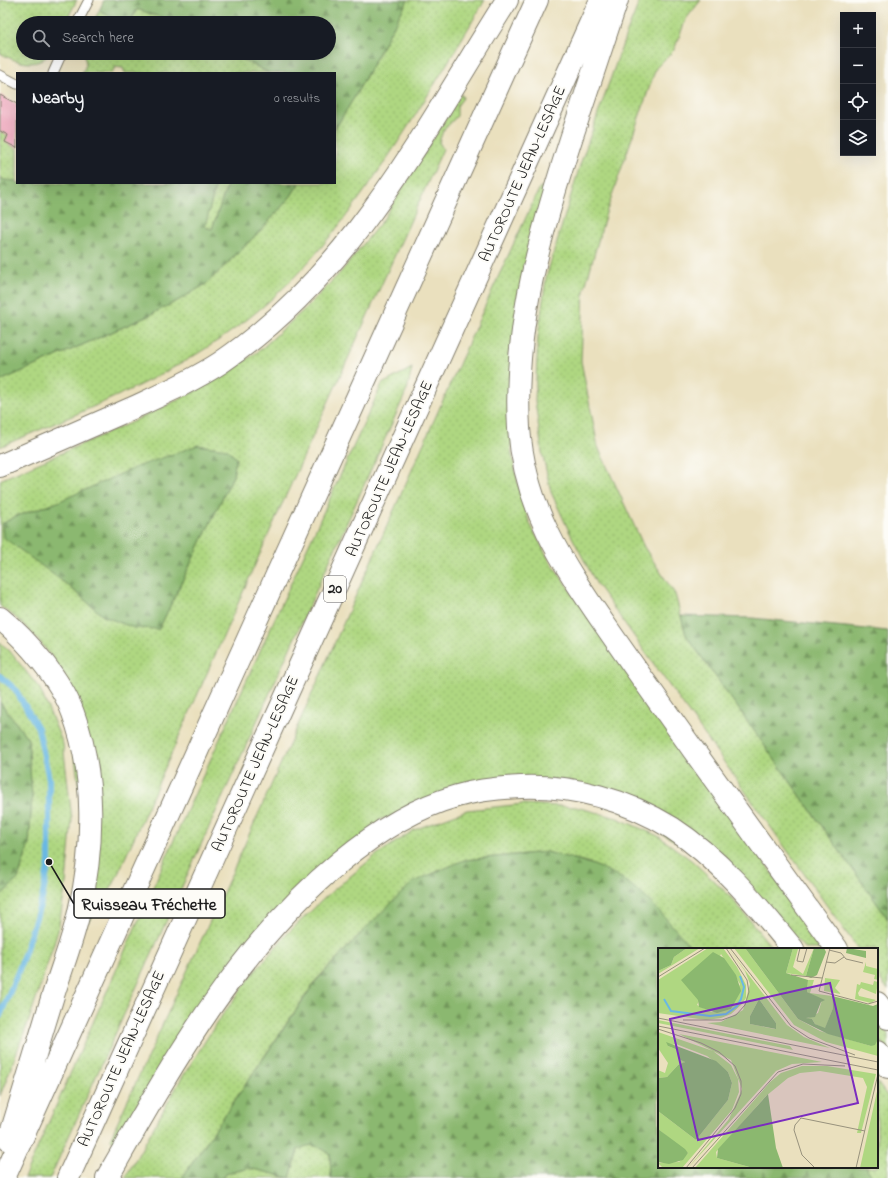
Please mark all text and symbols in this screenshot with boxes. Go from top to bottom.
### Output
map controls [840,12,876,156]
button: + [840,12,876,48]
search box [16,16,336,60]
icon: search [30,27,52,49]
text: Search here [62,27,134,49]
button: − [840,48,876,84]
street label: AUTOROUTE JEAN-LESAGE [473,82,573,266]
button: locate [840,84,876,120]
text: Nearby [32,86,84,111]
text: 0 results [274,89,320,108]
button: layers [840,120,876,156]
street label: AUTOROUTE JEAN-LESAGE [340,377,440,561]
road number: 20 [324,576,346,602]
street label: AUTOROUTE JEAN-LESAGE [206,672,306,856]
callout: Ruisseau Fréchette [74,889,225,918]
text: Ruisseau Fréchette [82,893,218,918]
inset map [658,948,878,1168]
street label: AUTOROUTE JEAN-LESAGE [72,967,172,1151]

